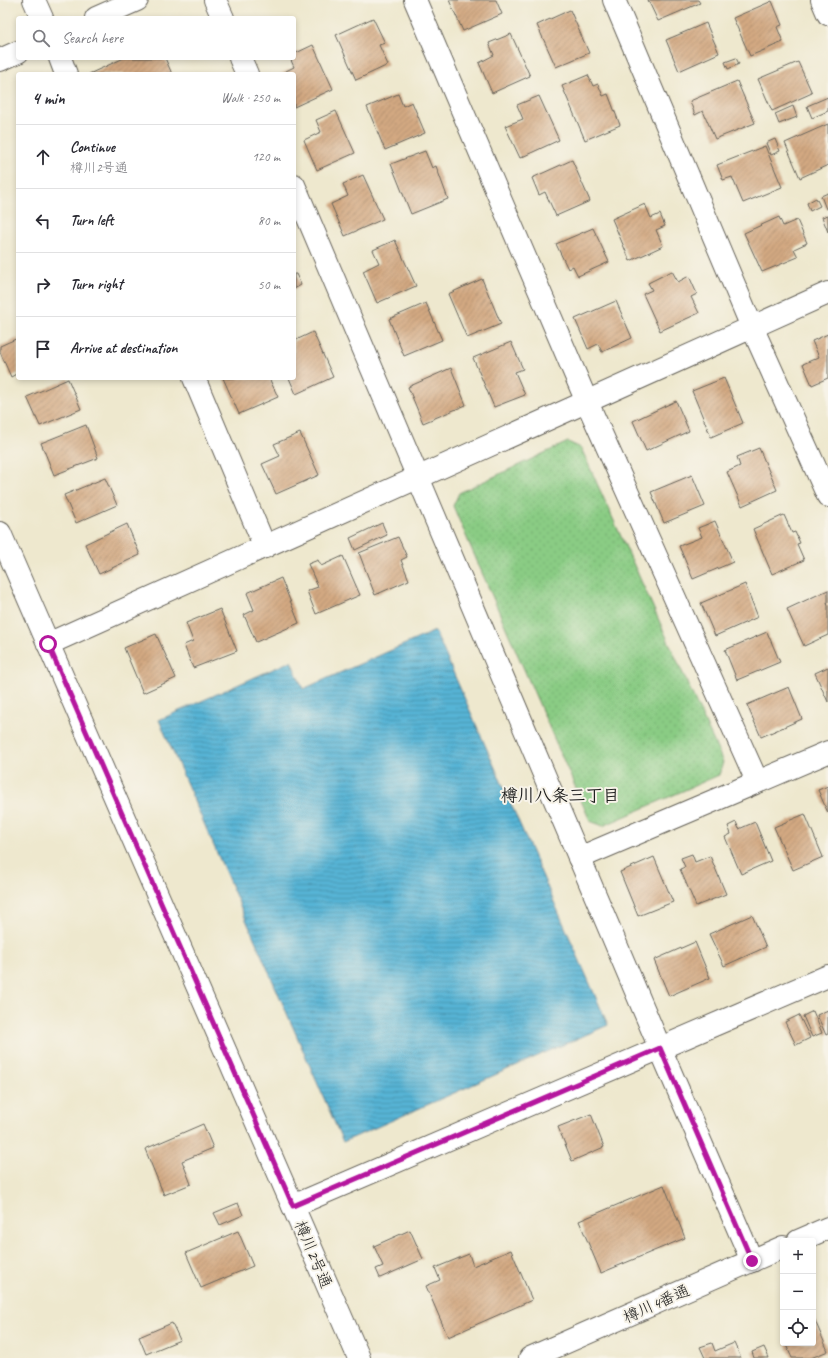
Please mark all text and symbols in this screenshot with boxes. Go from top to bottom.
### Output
search box [16,16,296,60]
icon: search [30,27,52,49]
text: Search here [62,29,123,48]
text: 4 min [32,88,65,109]
text: Walk · 250 m [221,90,280,106]
text: Continue [70,138,115,157]
icon: ahead [32,146,54,168]
text: 120 m [252,149,280,165]
text: 樽川2号通 [70,160,128,176]
icon: left [32,210,54,232]
text: Turn left [70,211,113,230]
text: 80 m [258,213,280,229]
icon: right [32,274,54,296]
text: Turn right [70,275,123,294]
text: 50 m [258,277,280,293]
icon: arrive [32,338,54,360]
text: Arrive at destination [70,339,177,358]
route start [39,635,57,653]
district label: 樽川八条三丁目 [501,785,620,806]
street label: 樽川2号通 [290,1218,336,1291]
map controls [780,1238,816,1346]
button: + [780,1238,816,1274]
route end [743,1252,761,1270]
button: − [780,1274,816,1310]
street label: 樽川4番通 [620,1280,693,1328]
button: locate [780,1310,816,1346]

